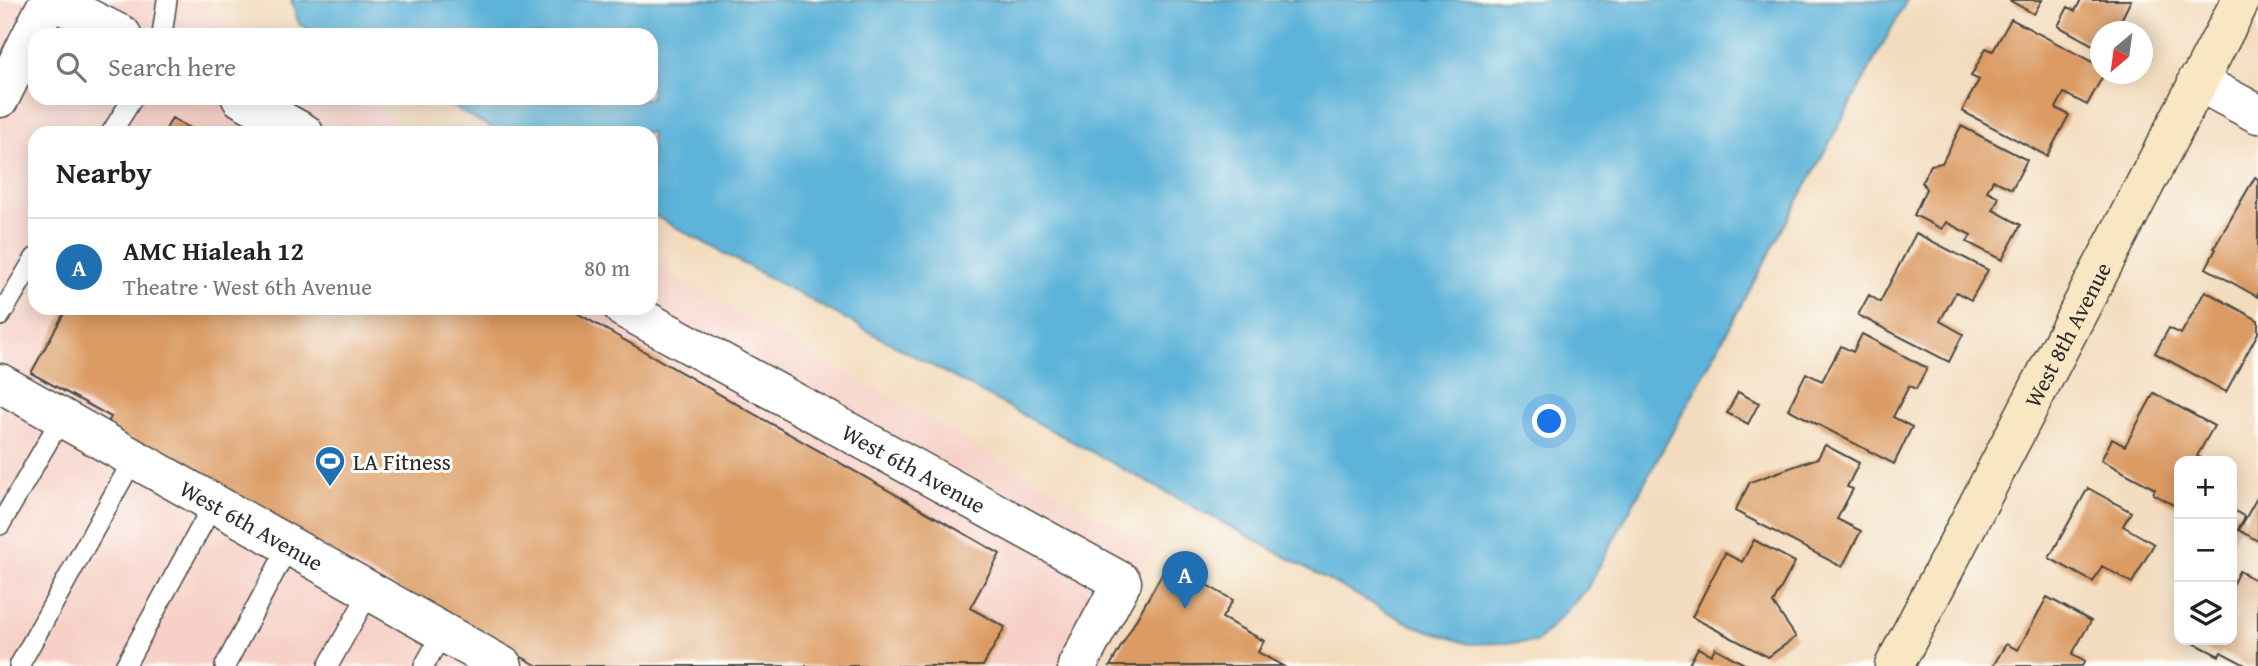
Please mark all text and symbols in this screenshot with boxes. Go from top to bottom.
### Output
north arrow [2090,21,2153,84]
search box [28,28,658,105]
text: Search here [108,47,236,86]
icon: search [52,48,90,86]
text: Nearby [56,150,152,194]
text: AMC Hialeah 12 [123,231,304,270]
text: A [72,251,86,284]
text: 80 m [584,251,630,284]
street label: West 8th Avenue [2015,256,2118,413]
text: Theatre · West 6th Avenue [123,270,372,303]
your location [1532,404,1566,438]
street label: West 6th Avenue [836,415,992,521]
sports icon: LA Fitness [313,444,347,488]
place label: LA Fitness [353,445,451,478]
map controls [2174,456,2237,645]
button: + [2174,456,2237,519]
street label: West 6th Avenue [174,471,330,578]
button: − [2174,519,2237,582]
pin: A [1162,551,1208,609]
button: layers [2174,582,2237,645]

